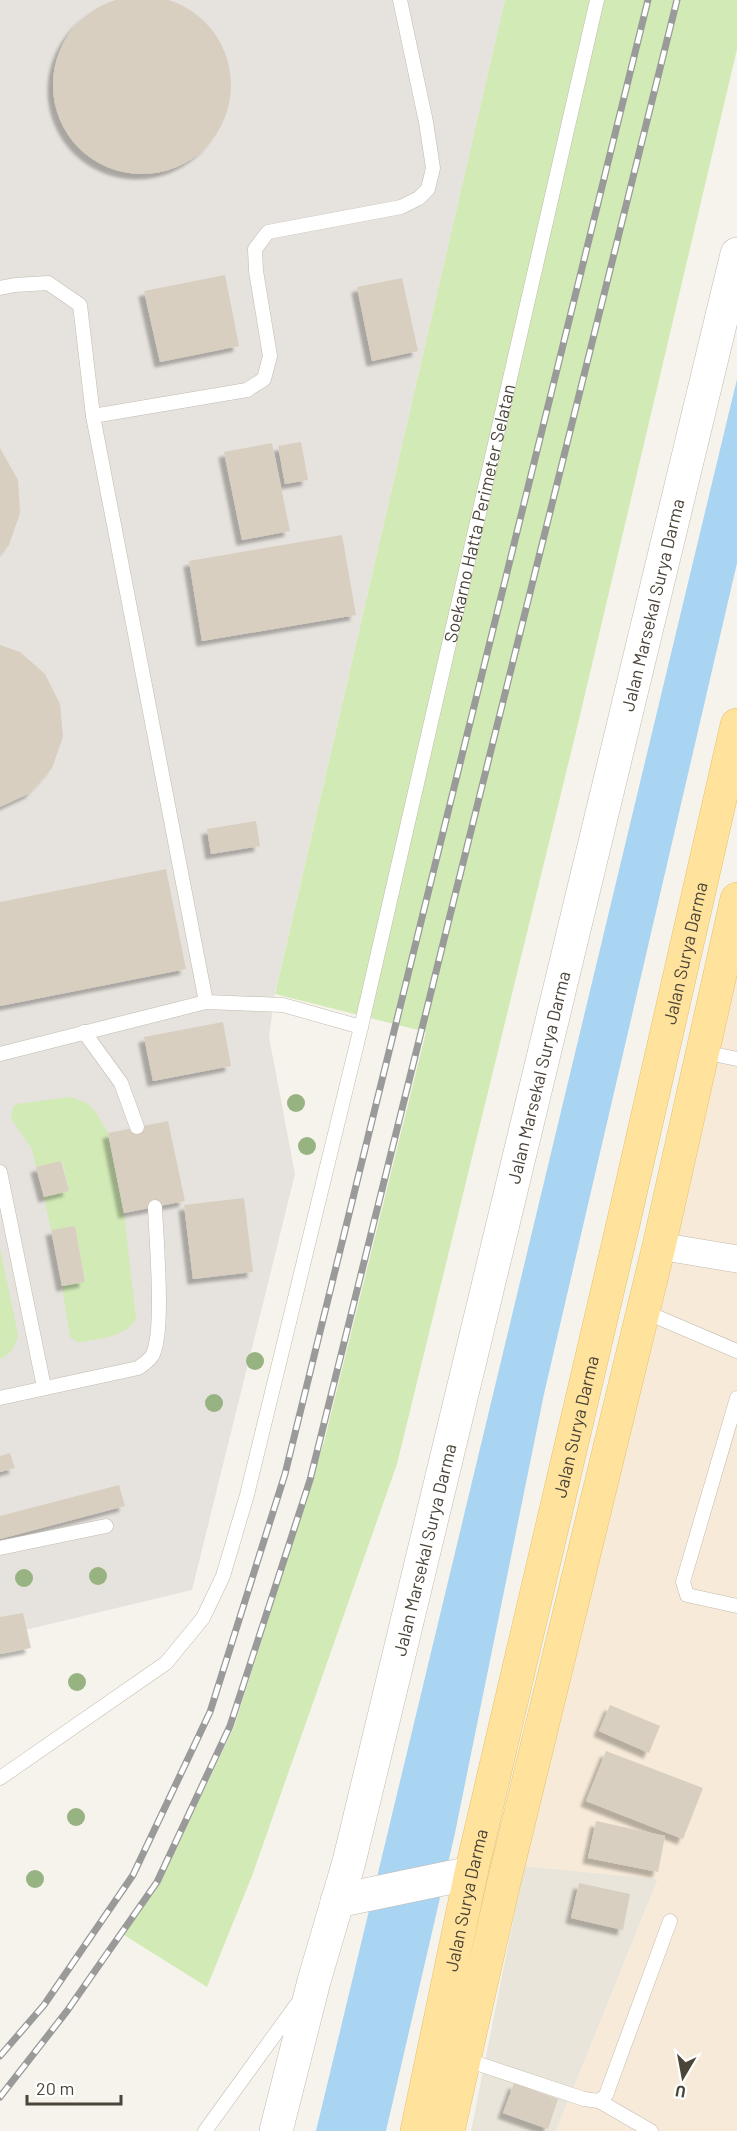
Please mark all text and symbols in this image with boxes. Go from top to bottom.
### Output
street label: Soekarno Hatta Perimeter Selatan [439,382,519,645]
street label: Jalan Marsekal Surya Darma [616,496,689,713]
street label: Jalan Surya Darma [658,880,712,1026]
street label: Jalan Marsekal Surya Darma [502,969,575,1186]
street label: Jalan Surya Darma [548,1353,603,1500]
street label: Jalan Marsekal Surya Darma [388,1441,461,1658]
street label: Jalan Surya Darma [440,1827,492,1973]
north arrow [653,2047,713,2107]
scale bar [27,2068,122,2106]
text: 20 m [36,2077,74,2099]
text: U [674,2082,687,2102]

